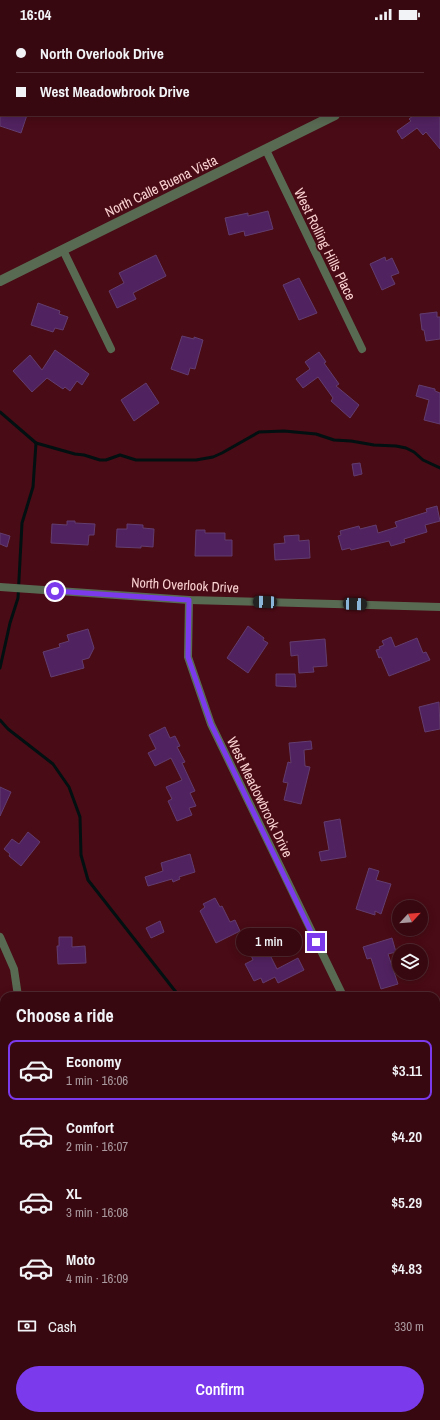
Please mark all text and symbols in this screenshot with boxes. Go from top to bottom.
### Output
text: 16:04 [20,4,51,25]
text: North Overlook Drive [40,43,164,64]
text: West Meadowbrook Drive [40,81,189,102]
street label: North Calle Buena Vista [102,151,221,221]
street label: West Rolling Hills Place [290,185,360,303]
street label: North Overlook Drive [131,573,239,597]
route start [46,582,64,600]
car [253,596,277,608]
car [343,598,367,610]
street label: West Meadowbrook Drive [223,734,297,860]
north arrow [392,900,428,936]
map controls [392,900,428,980]
callout: 1 min [236,928,302,956]
text: 1 min [255,933,283,950]
route end [307,933,325,951]
button: layers [392,944,428,980]
text: Choose a ride [16,1003,114,1028]
text: Economy [66,1051,121,1072]
icon: car [18,1052,54,1088]
text: $3.11 [392,1060,422,1081]
text: 1 min · 16:06 [66,1072,128,1089]
text: Comfort [66,1117,114,1138]
icon: car [18,1118,54,1154]
text: $4.20 [391,1126,422,1147]
text: 2 min · 16:07 [66,1138,128,1155]
text: XL [66,1183,82,1204]
icon: car [18,1184,54,1220]
text: $5.29 [391,1192,422,1213]
text: 3 min · 16:08 [66,1204,128,1221]
text: Moto [66,1249,95,1270]
icon: car [18,1250,54,1286]
text: $4.83 [391,1258,422,1279]
text: 4 min · 16:09 [66,1270,128,1287]
icon: cash [16,1315,38,1337]
text: Cash [48,1316,77,1337]
text: 330 m [394,1318,424,1335]
button: Confirm [16,1366,424,1412]

